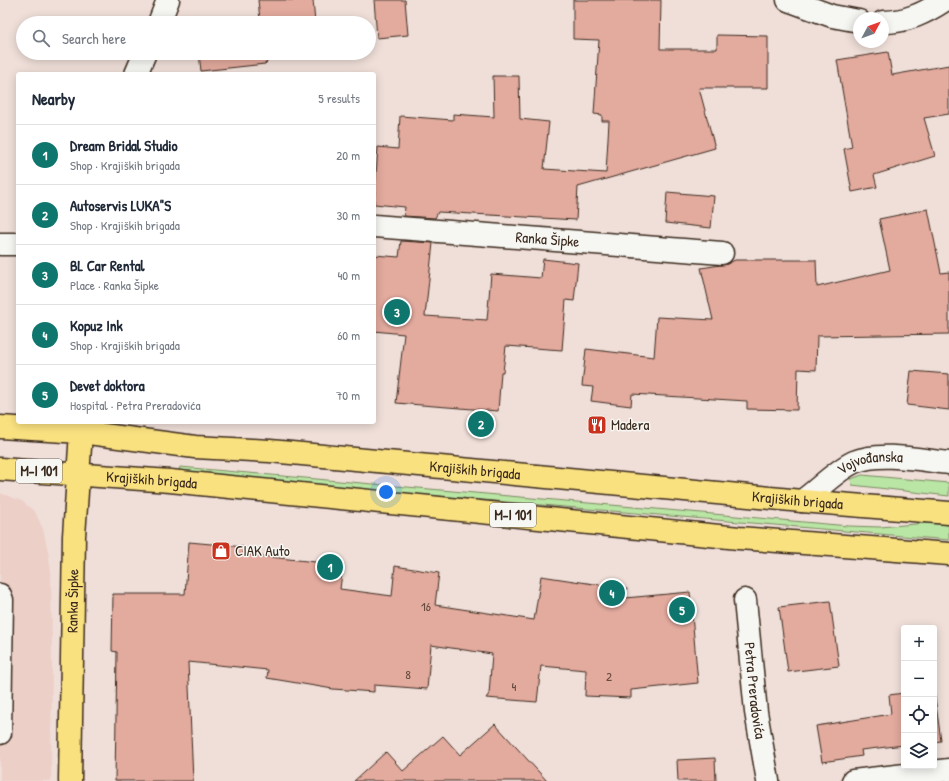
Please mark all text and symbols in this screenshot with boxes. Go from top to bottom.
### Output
north arrow [853,12,889,48]
search box [16,16,376,60]
icon: search [30,27,52,49]
text: Search here [62,28,126,49]
text: Nearby [32,87,75,110]
text: 5 results [318,89,360,107]
text: Dream Bridal Studio [70,135,178,156]
text: 1 [43,146,47,164]
text: 20 m [336,146,360,164]
text: Shop · Krajiških brigada [70,156,180,174]
text: Autoservis LUKA"S [70,195,171,216]
text: 2 [42,206,48,224]
text: 30 m [337,206,360,224]
text: Shop · Krajiških brigada [70,216,180,234]
street label: Ranka Šipke [515,226,580,252]
text: BL Car Rental [70,255,145,276]
text: 3 [42,266,48,284]
text: 40 m [337,266,360,284]
text: Place · Ranka Šipke [70,276,159,294]
pin: 3 [384,297,410,327]
text: Kopuz Ink [70,315,123,336]
text: 4 [43,326,47,344]
text: 60 m [337,326,360,344]
text: Shop · Krajiških brigada [70,336,180,354]
text: Devet doktora [70,375,145,396]
text: 5 [42,386,48,404]
text: 70 m [336,386,360,404]
text: Hospital · Petra Preradovića [70,396,201,414]
pin: 2 [468,409,494,439]
restaurant icon: Madera [586,414,608,436]
place label: Madera [611,414,649,435]
street label: Vojvođanska [833,446,904,479]
street label: Krajiških brigada [428,455,521,484]
road number: M-I 101 [16,459,62,483]
street label: Krajiških brigada [105,466,198,494]
your location [376,482,396,502]
street label: Krajiških brigada [751,485,844,514]
road number: M-I 101 [490,503,536,527]
shop icon: CIAK Auto [210,540,232,562]
place label: CIAK Auto [235,540,290,561]
pin: 1 [317,552,343,582]
street label: Ranka Šipke [61,569,83,633]
pin: 4 [599,578,625,608]
pin: 5 [669,595,695,625]
house number: 16 [421,597,431,615]
map controls [901,625,937,769]
button: + [901,625,937,661]
street label: Petra Preradovića [739,641,771,740]
button: − [901,661,937,697]
house number: 8 [405,665,411,683]
house number: 2 [606,667,612,685]
house number: 4 [512,677,517,695]
button: locate [901,697,937,733]
button: layers [901,733,937,769]

